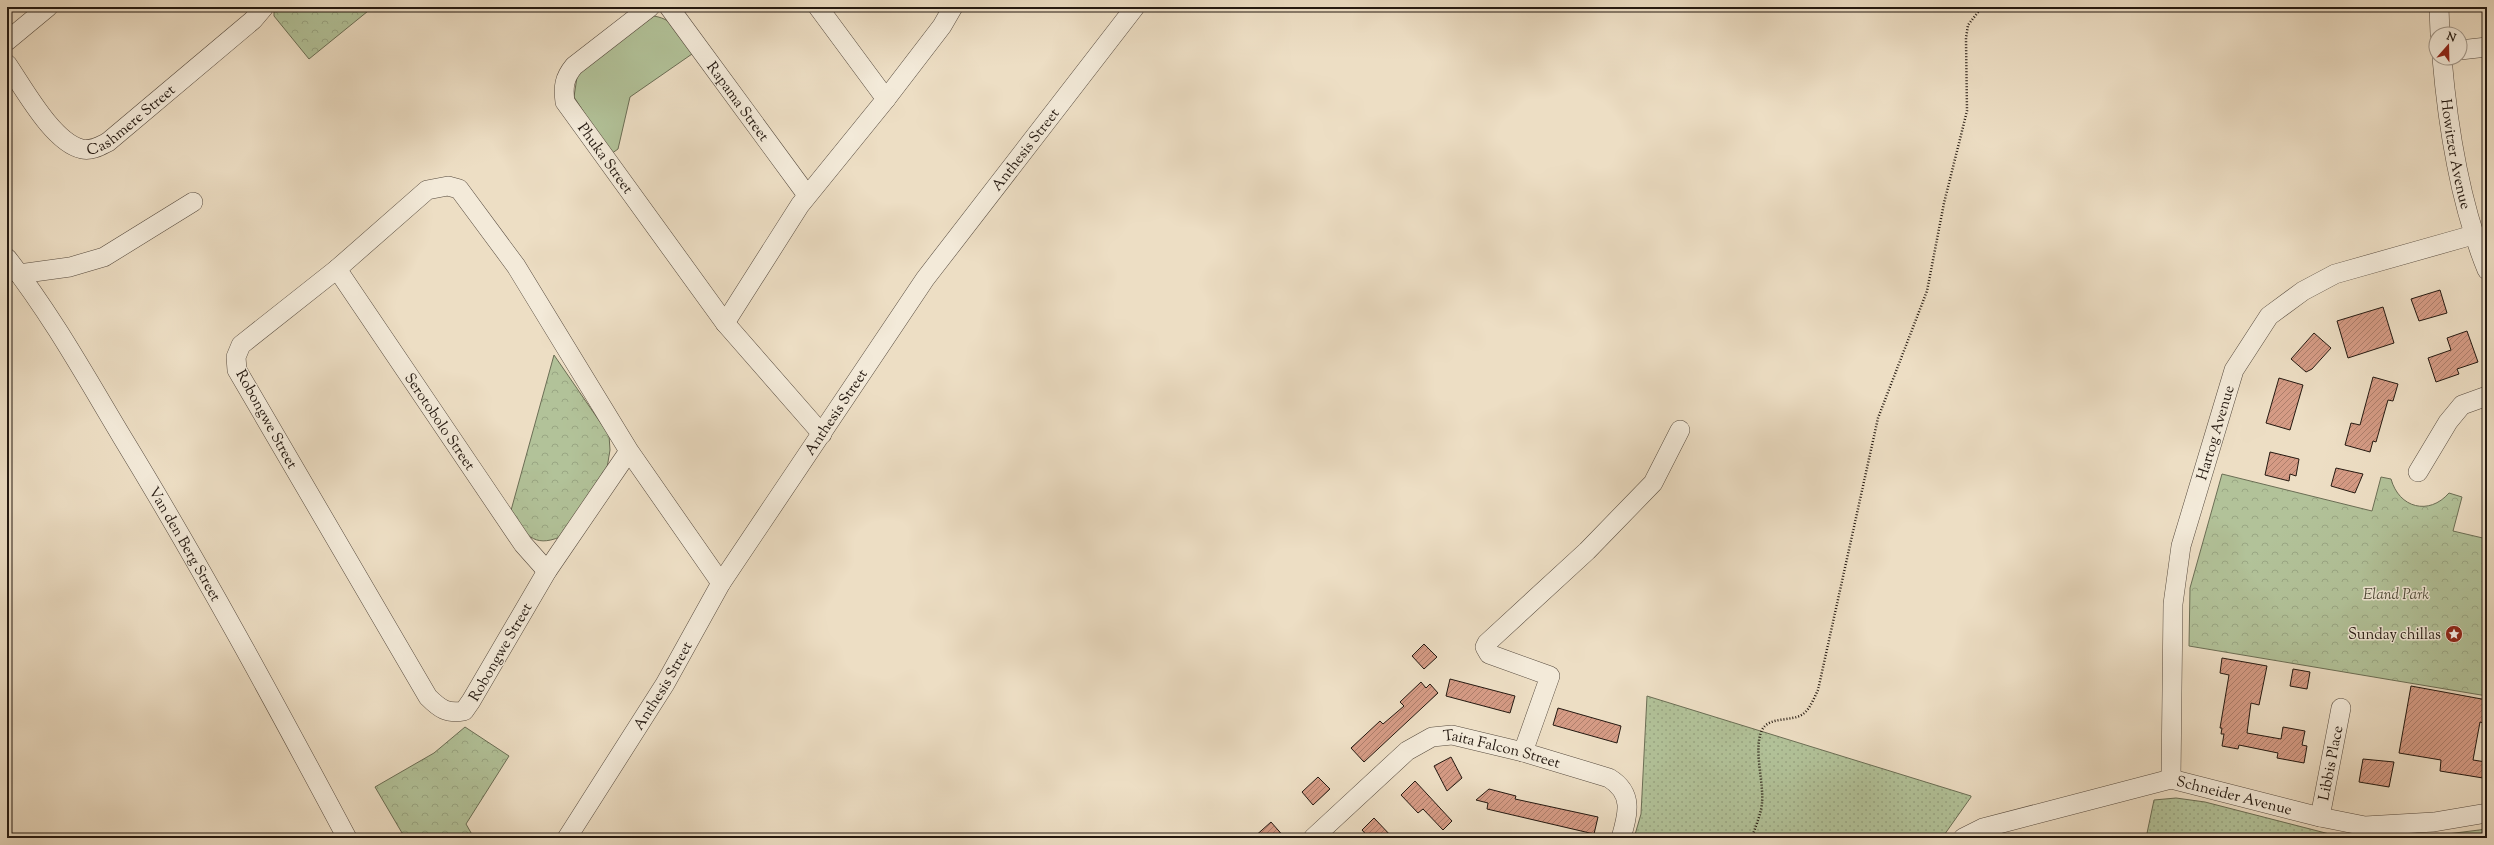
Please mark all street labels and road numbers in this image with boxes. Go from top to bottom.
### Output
street label: Rapama Street [701,58,773,146]
street label: Cashmere Street [85,81,181,162]
street label: Howitzer Avenue [2434,98,2475,212]
street label: Anthesis Street [988,104,1065,196]
street label: Phuka Street [572,119,637,199]
street label: Robongwe Street [230,366,302,473]
street label: Anthesis Street [801,366,874,460]
street label: Serotobolo Street [398,369,479,475]
street label: Hartog Avenue [2192,383,2241,483]
street label: Van den Berg Street [142,483,225,606]
street label: Robongwe Street [465,600,538,706]
street label: Anthesis Street [629,638,698,735]
street label: Libbis Place [2314,724,2349,803]
street label: Taita Falcon Street [1442,726,1562,775]
street label: Schneider Avenue [2174,772,2294,821]

